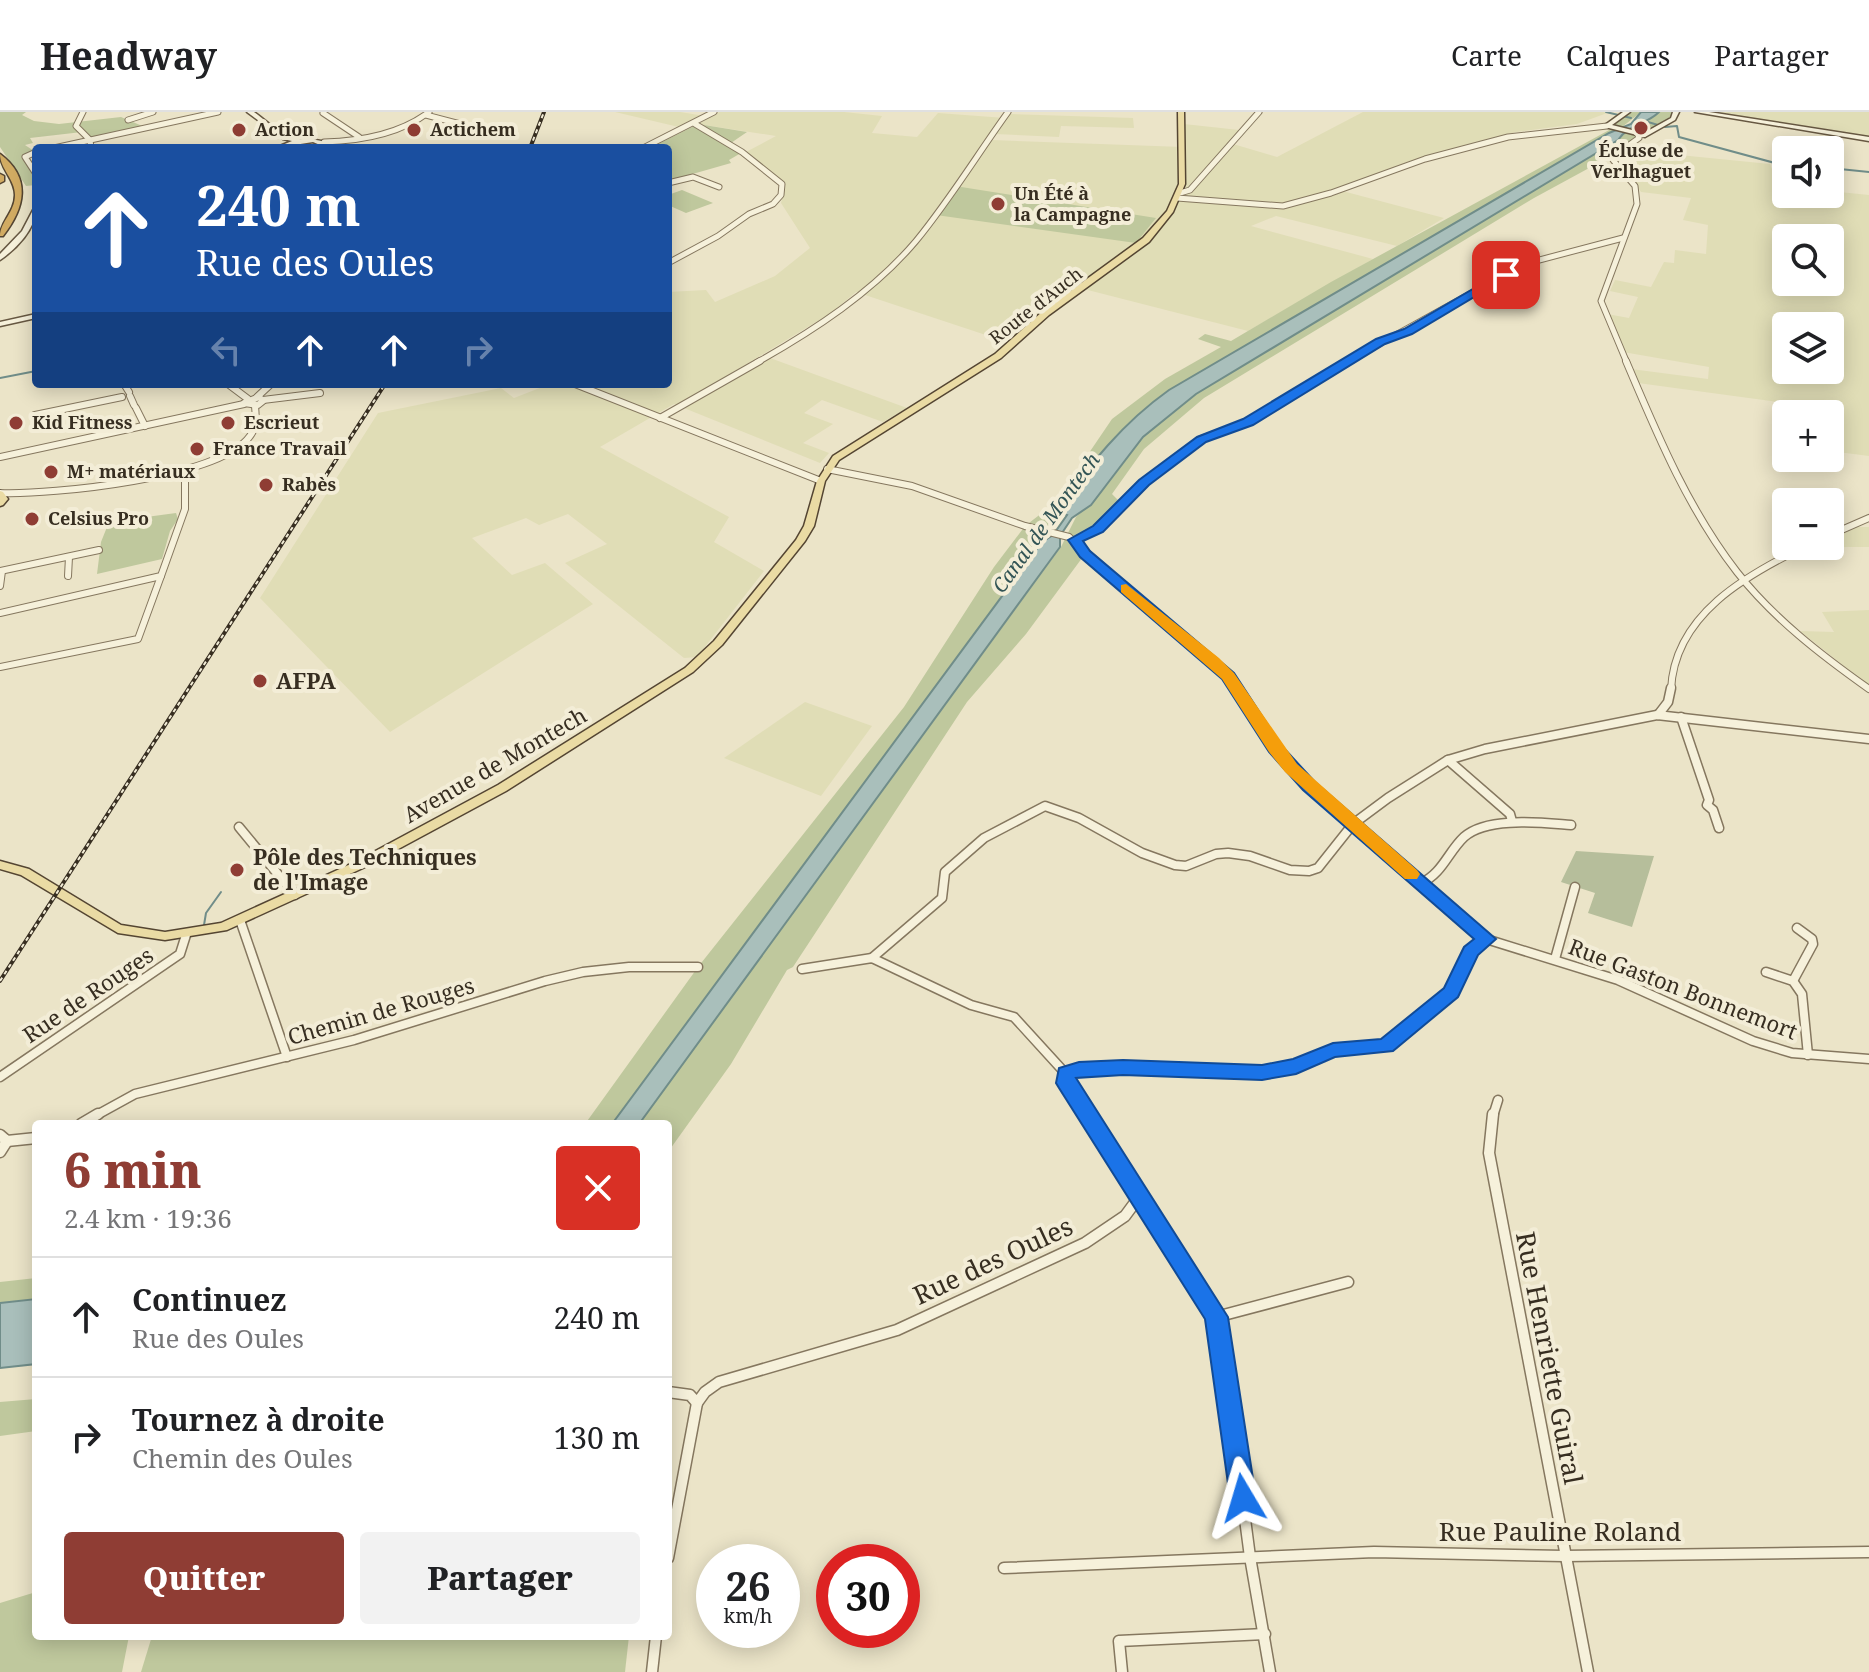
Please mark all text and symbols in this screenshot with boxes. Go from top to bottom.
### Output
text: Headway [40,29,217,81]
text: Carte [1451,36,1522,74]
text: Calques [1566,36,1670,74]
text: Partager [1714,36,1829,74]
place label: Action [255,117,314,141]
place label: Actichem [430,117,516,141]
marker: Écluse de Verlhaguet [1632,119,1650,137]
marker: Action [230,121,248,139]
marker: Actichem [405,121,423,139]
map controls [1772,136,1844,560]
button: sound [1772,136,1844,208]
place label: Écluse de Verlhaguet [1591,138,1691,183]
text: 240 m [196,166,361,242]
icon: ahead [64,176,168,280]
place label: Un Été à la Campagne [1014,181,1131,226]
marker: Un Été à la Campagne [989,195,1007,213]
button: search [1772,224,1844,296]
text: Rue des Oules [196,238,434,287]
pin [1472,241,1540,309]
icon: arrive [1484,253,1528,297]
street label: Route d'Auch [984,261,1087,349]
button: layers [1772,312,1844,384]
icon: left [204,328,248,372]
icon: ahead [288,328,332,372]
icon: ahead [372,328,416,372]
icon: right [456,328,500,372]
button: + [1772,400,1844,472]
place label: Kid Fitness [32,410,133,434]
place label: Escrieut [244,410,319,434]
marker: Kid Fitness [7,414,25,432]
marker: Escrieut [219,414,237,432]
place label: France Travail [213,436,347,460]
marker: France Travail [188,440,206,458]
water label: Canal de Montech [986,447,1106,598]
place label: M+ matériaux [67,459,196,483]
marker: M+ matériaux [42,463,60,481]
place label: Rabès [282,472,337,496]
marker: Rabès [257,476,275,494]
button: − [1772,488,1844,560]
place label: Celsius Pro [48,506,149,530]
marker: Celsius Pro [23,510,41,528]
place label: AFPA [276,665,336,695]
marker: AFPA [251,672,269,690]
street label: Avenue de Montech [397,699,592,829]
place label: Pôle des Techniques de l'Image [253,841,477,896]
marker: Pôle des Techniques de l'Image [228,861,246,879]
street label: Rue Gaston Bonnemort [1565,931,1802,1046]
street label: Rue de Rouges [16,939,159,1049]
street label: Chemin de Rouges [284,969,477,1051]
text: 6 min [64,1137,202,1202]
button: close [556,1146,640,1230]
text: 2.4 km · 19:36 [64,1200,232,1236]
street label: Rue des Oules [907,1207,1078,1313]
street label: Rue Henriette Guiral [1508,1228,1592,1487]
text: Continuez [132,1279,286,1320]
icon: ahead [64,1295,108,1339]
text: 240 m [554,1297,640,1338]
text: Rue des Oules [132,1320,304,1356]
text: Tournez à droite [132,1399,385,1440]
icon: right [64,1415,108,1459]
text: 130 m [554,1417,640,1458]
text: Chemin des Oules [132,1440,353,1476]
position arrow [1201,1456,1285,1540]
street label: Rue Pauline Roland [1439,1513,1681,1549]
button: Quitter [64,1532,344,1624]
button: Partager [360,1532,640,1624]
speed limit sign: 30 [816,1544,920,1648]
text: 26 [725,1558,771,1613]
text: km/h [723,1602,773,1629]

